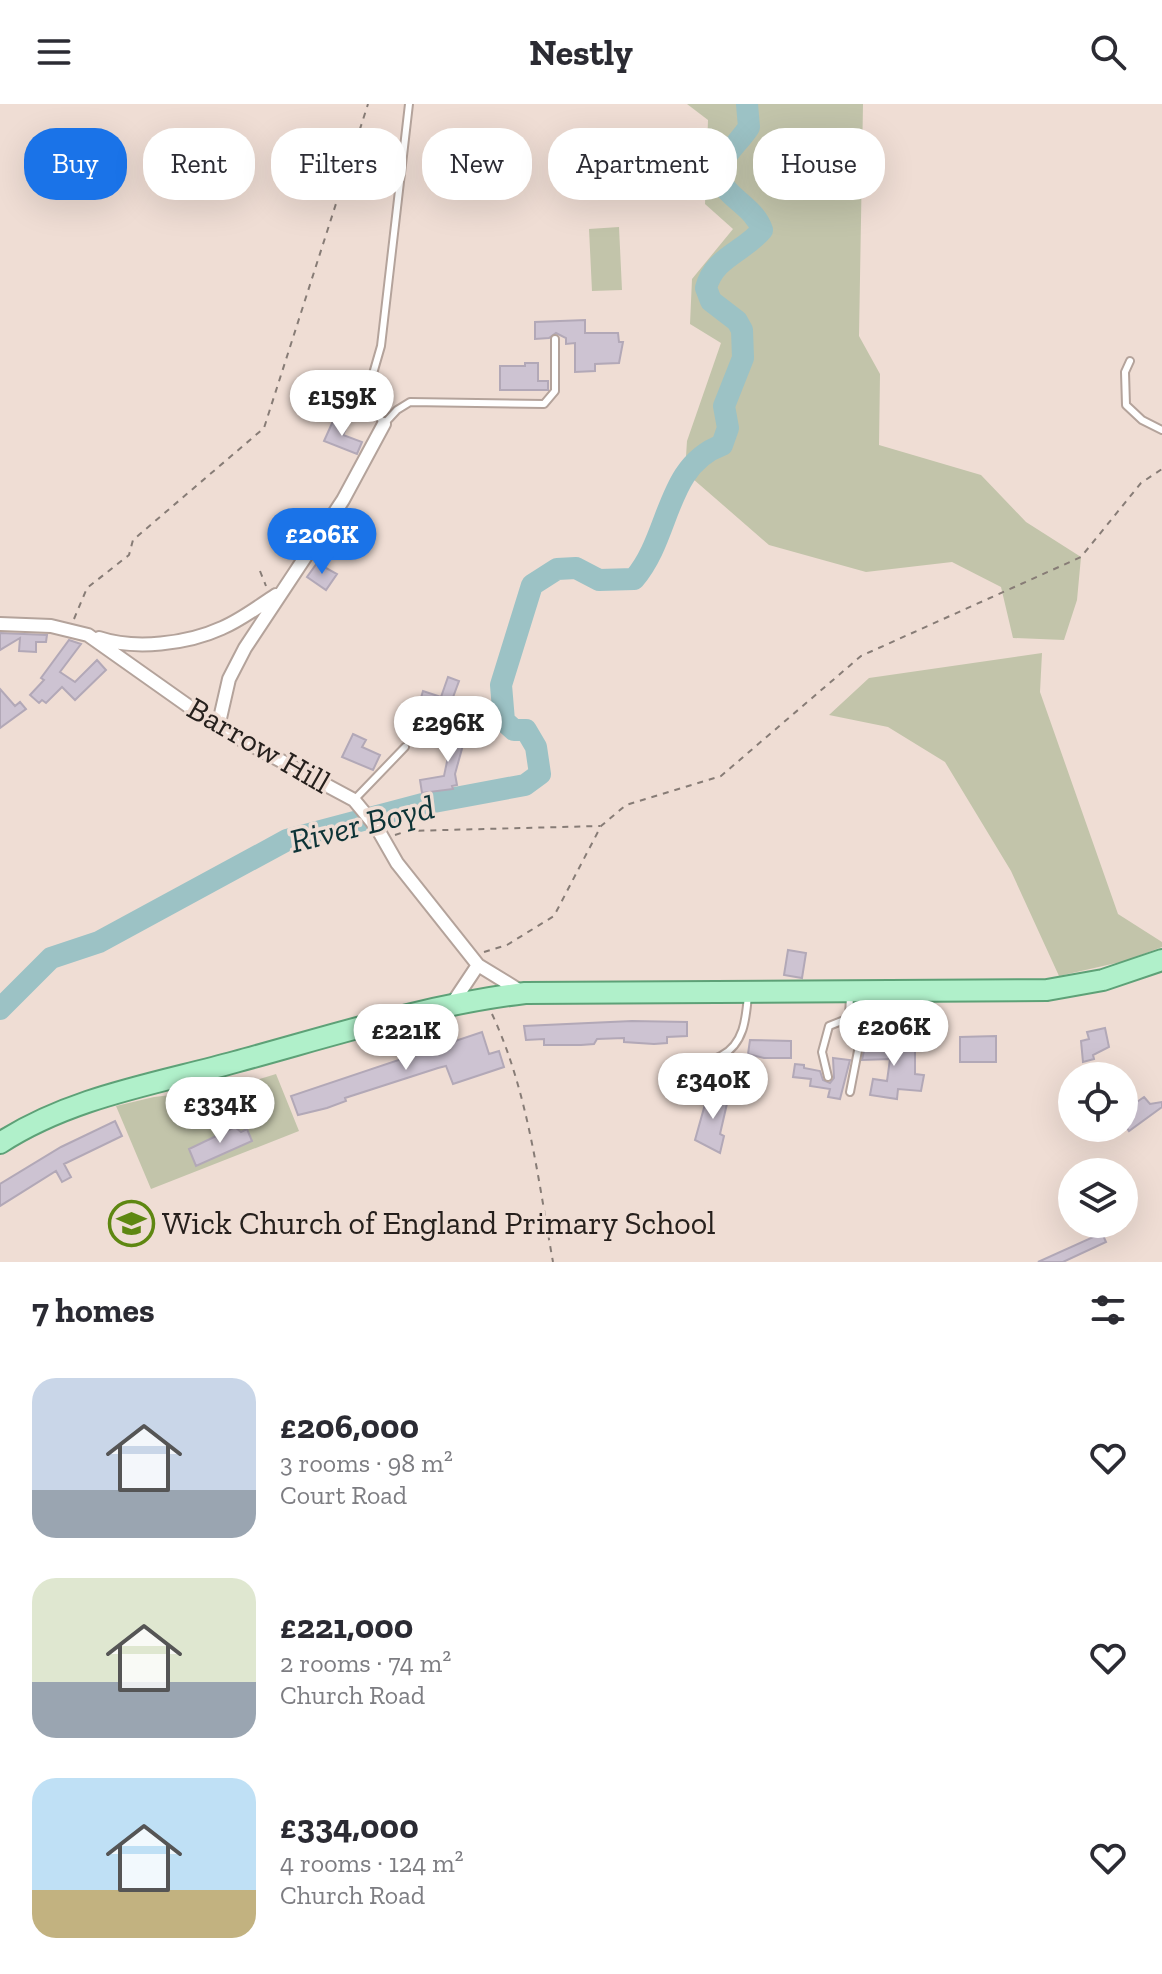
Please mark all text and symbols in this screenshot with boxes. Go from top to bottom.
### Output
icon: menu [32,30,76,74]
icon: search [1086,30,1130,74]
text: Nestly [529,31,633,74]
chip: Buy [24,128,127,200]
chip: Rent [143,128,255,200]
chip: Filters [271,128,406,200]
chip: New [422,128,532,200]
chip: Apartment [548,128,737,200]
chip: House [753,128,885,200]
pin: £159K [286,370,398,438]
text: £159K [308,380,376,412]
pin: £206K [266,508,378,576]
text: £206K [285,518,359,550]
street label: Barrow Hill [181,689,337,801]
pin: £296K [392,696,504,764]
text: £296K [412,706,484,738]
water label: River Boyd [286,786,438,862]
pin: £206K [838,1000,950,1068]
pin: £221K [350,1004,462,1072]
text: £206K [857,1010,931,1042]
text: £221K [372,1014,440,1046]
pin: £340K [657,1053,769,1121]
map controls [1058,1062,1138,1238]
button: locate [1058,1062,1138,1142]
text: £340K [676,1063,750,1095]
pin: £334K [164,1077,276,1145]
text: £334K [184,1087,256,1119]
button: layers [1058,1158,1138,1238]
school or university icon: Wick Church of England Primary School [107,1199,155,1247]
place label: Wick Church of England Primary School [162,1204,716,1242]
icon: filters [1086,1288,1130,1332]
text: 7 homes [32,1290,155,1331]
text: £206,000 [280,1406,419,1447]
icon: home [96,1410,192,1506]
icon: heart [1086,1436,1130,1480]
text: 3 rooms · 98 m² [280,1447,453,1479]
text: Court Road [280,1479,407,1511]
text: £221,000 [280,1606,413,1647]
icon: home [96,1610,192,1706]
icon: heart [1086,1636,1130,1680]
text: 2 rooms · 74 m² [280,1647,451,1679]
text: Church Road [280,1679,425,1711]
text: £334,000 [280,1806,419,1847]
icon: home [96,1810,192,1906]
icon: heart [1086,1836,1130,1880]
text: 4 rooms · 124 m² [280,1847,464,1879]
text: Church Road [280,1879,425,1911]

